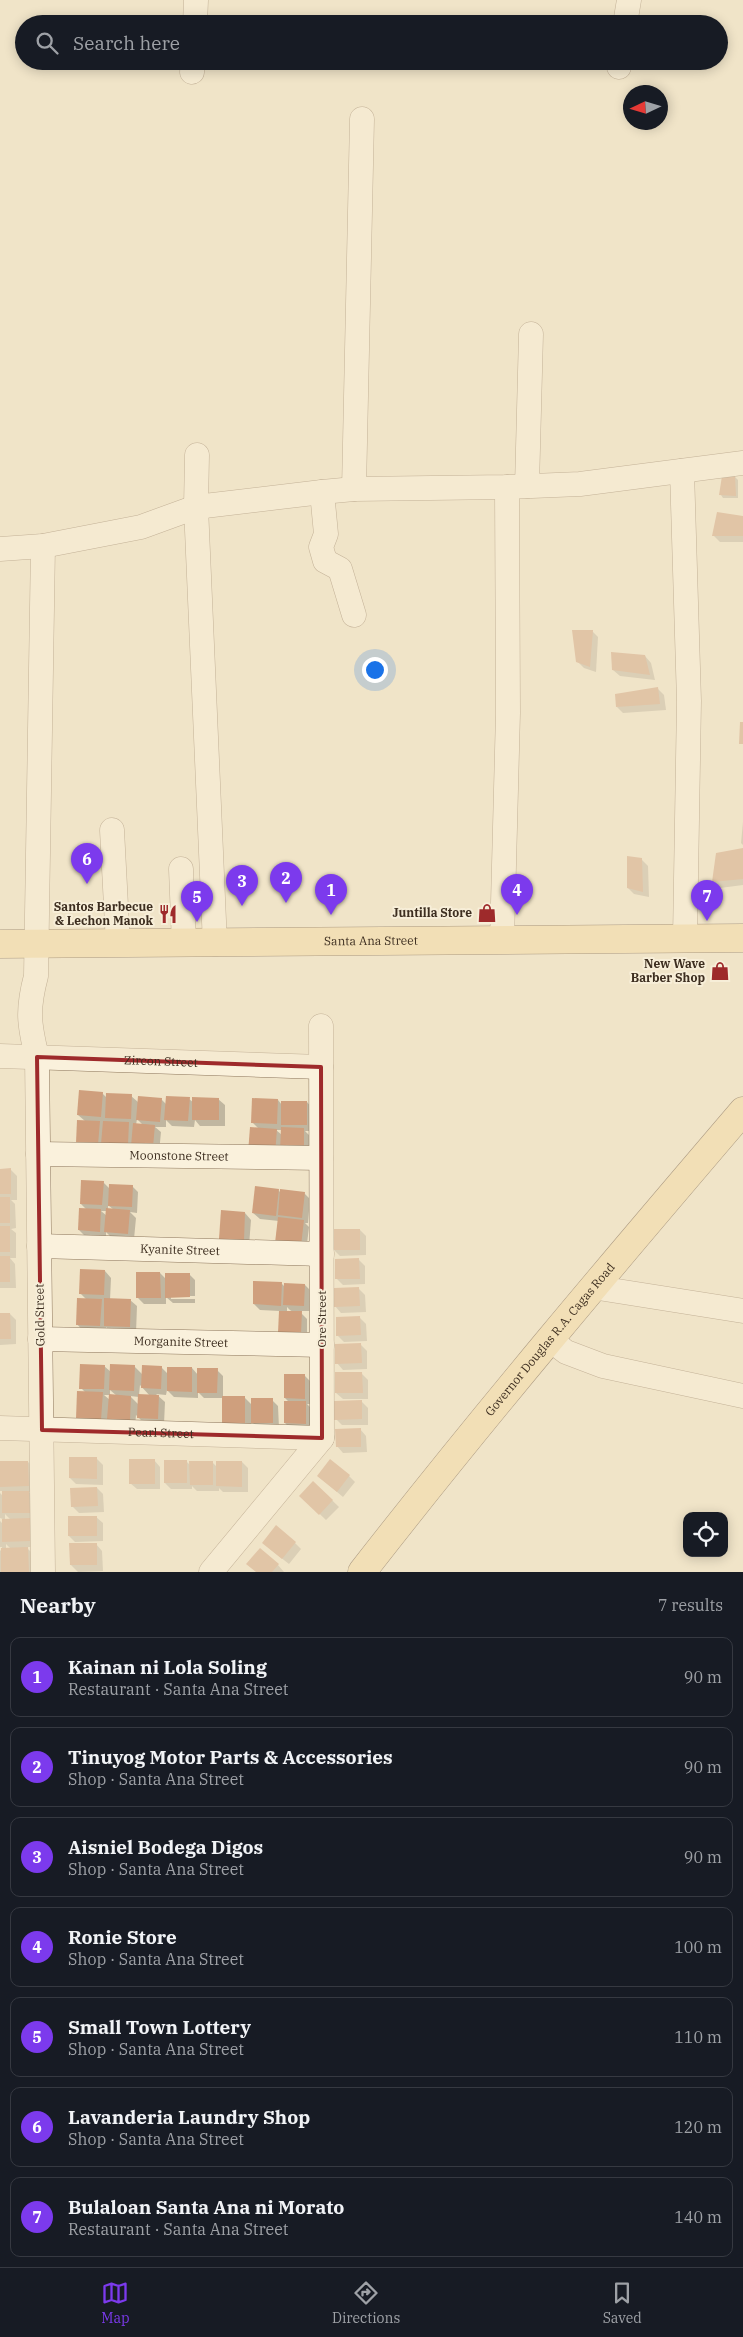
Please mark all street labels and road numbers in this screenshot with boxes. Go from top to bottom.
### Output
street label: Santa Ana Street [324,933,418,948]
street label: Zircon Street [124,1052,198,1070]
street label: Moonstone Street [129,1147,229,1164]
street label: Kyanite Street [140,1241,220,1258]
street label: Governor Douglas R.A. Cagas Road [482,1260,618,1419]
street label: Gold Street [31,1283,48,1347]
street label: Ore Street [314,1291,329,1347]
street label: Morganite Street [134,1333,228,1350]
street label: Pearl Street [128,1424,194,1441]

